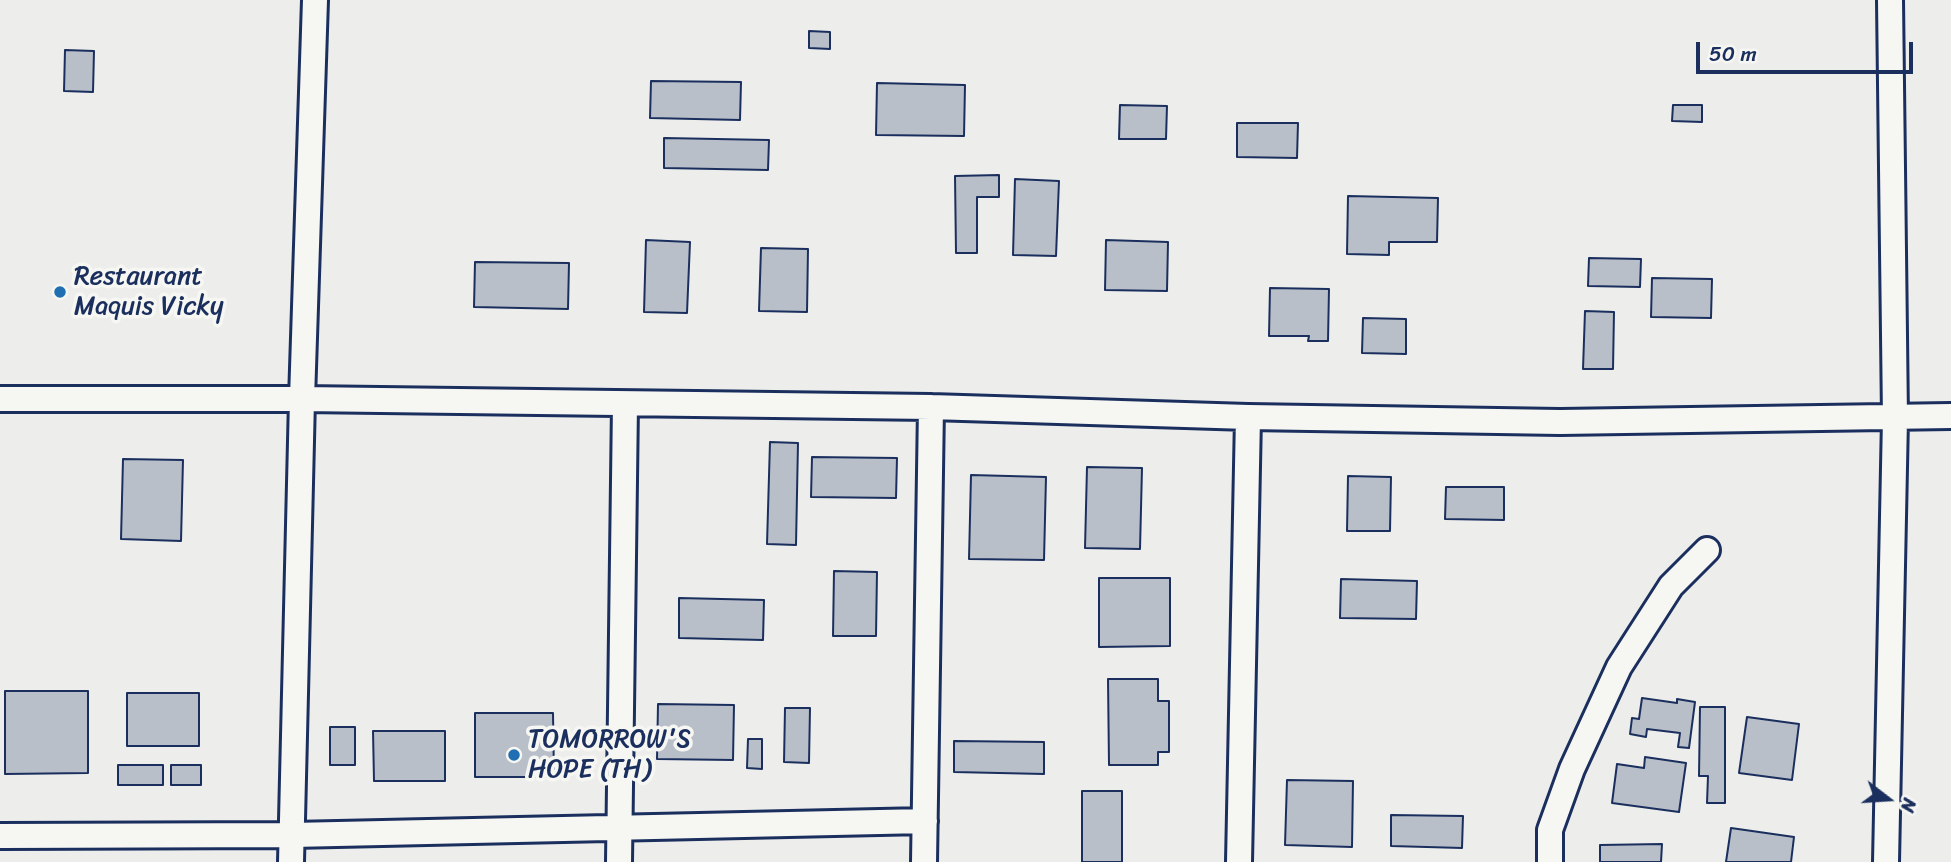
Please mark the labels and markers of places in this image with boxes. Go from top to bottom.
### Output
place label: Restaurant Maquis Vicky [74,261,223,322]
marker: Restaurant Maquis Vicky [52,284,68,300]
place label: TOMORROW'S HOPE (TH) [528,724,691,786]
marker: TOMORROW'S HOPE (TH) [506,747,522,763]

